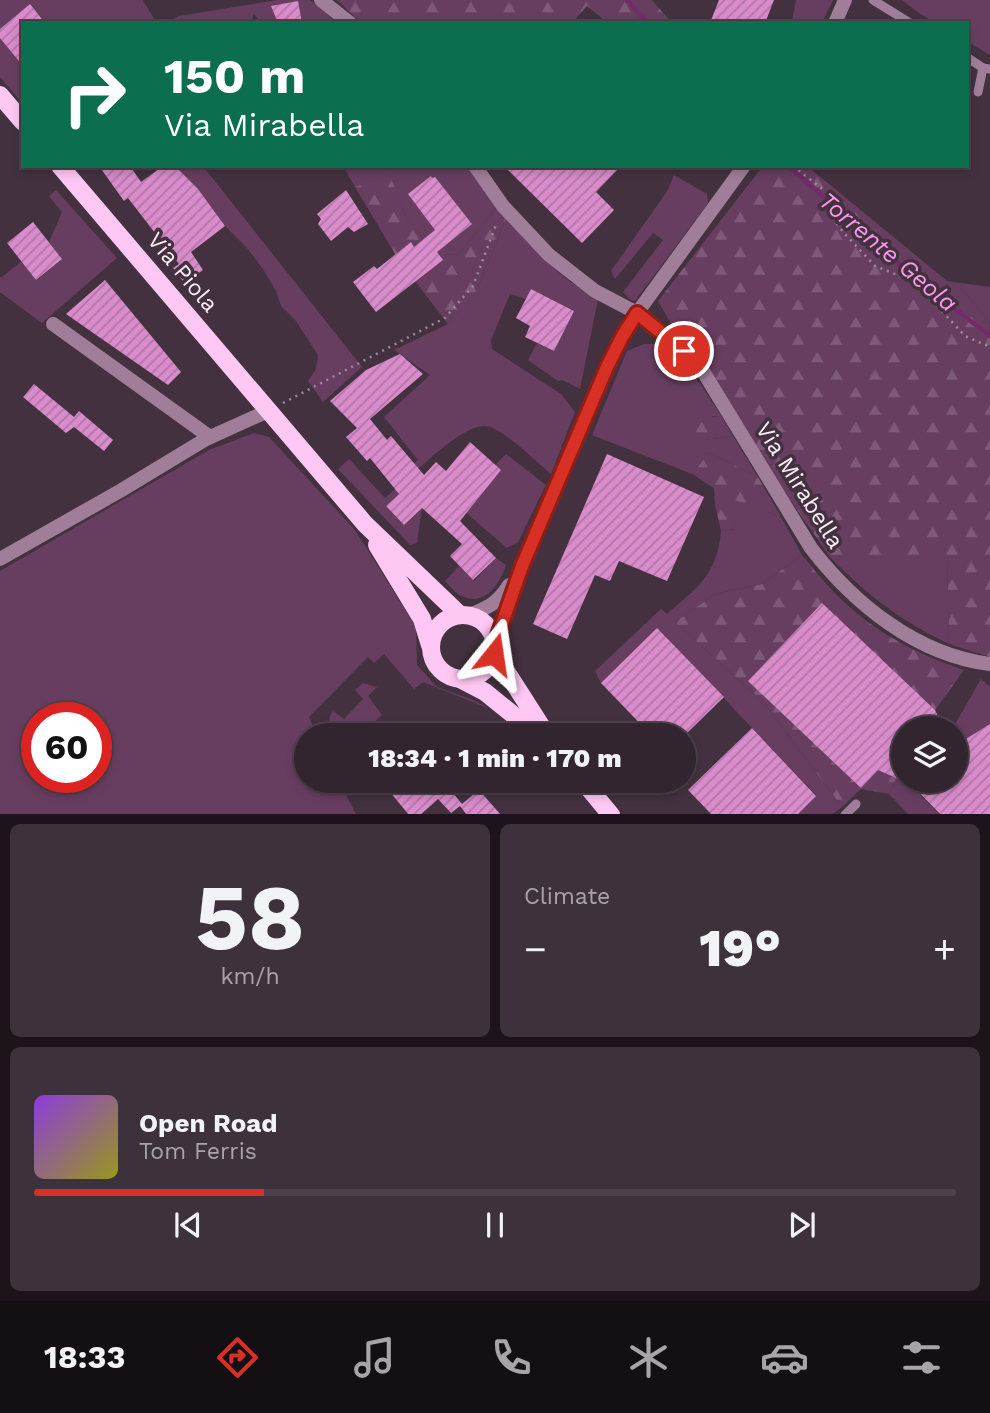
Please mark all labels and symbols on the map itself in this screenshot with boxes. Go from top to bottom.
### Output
water label: Torrente Geola [814,186,963,318]
street label: Via Piola [142,227,224,318]
pin [654,321,714,381]
street label: Via Mirabella [750,417,849,553]
position arrow [457,617,531,691]
speed limit sign: 60 [21,702,112,793]

